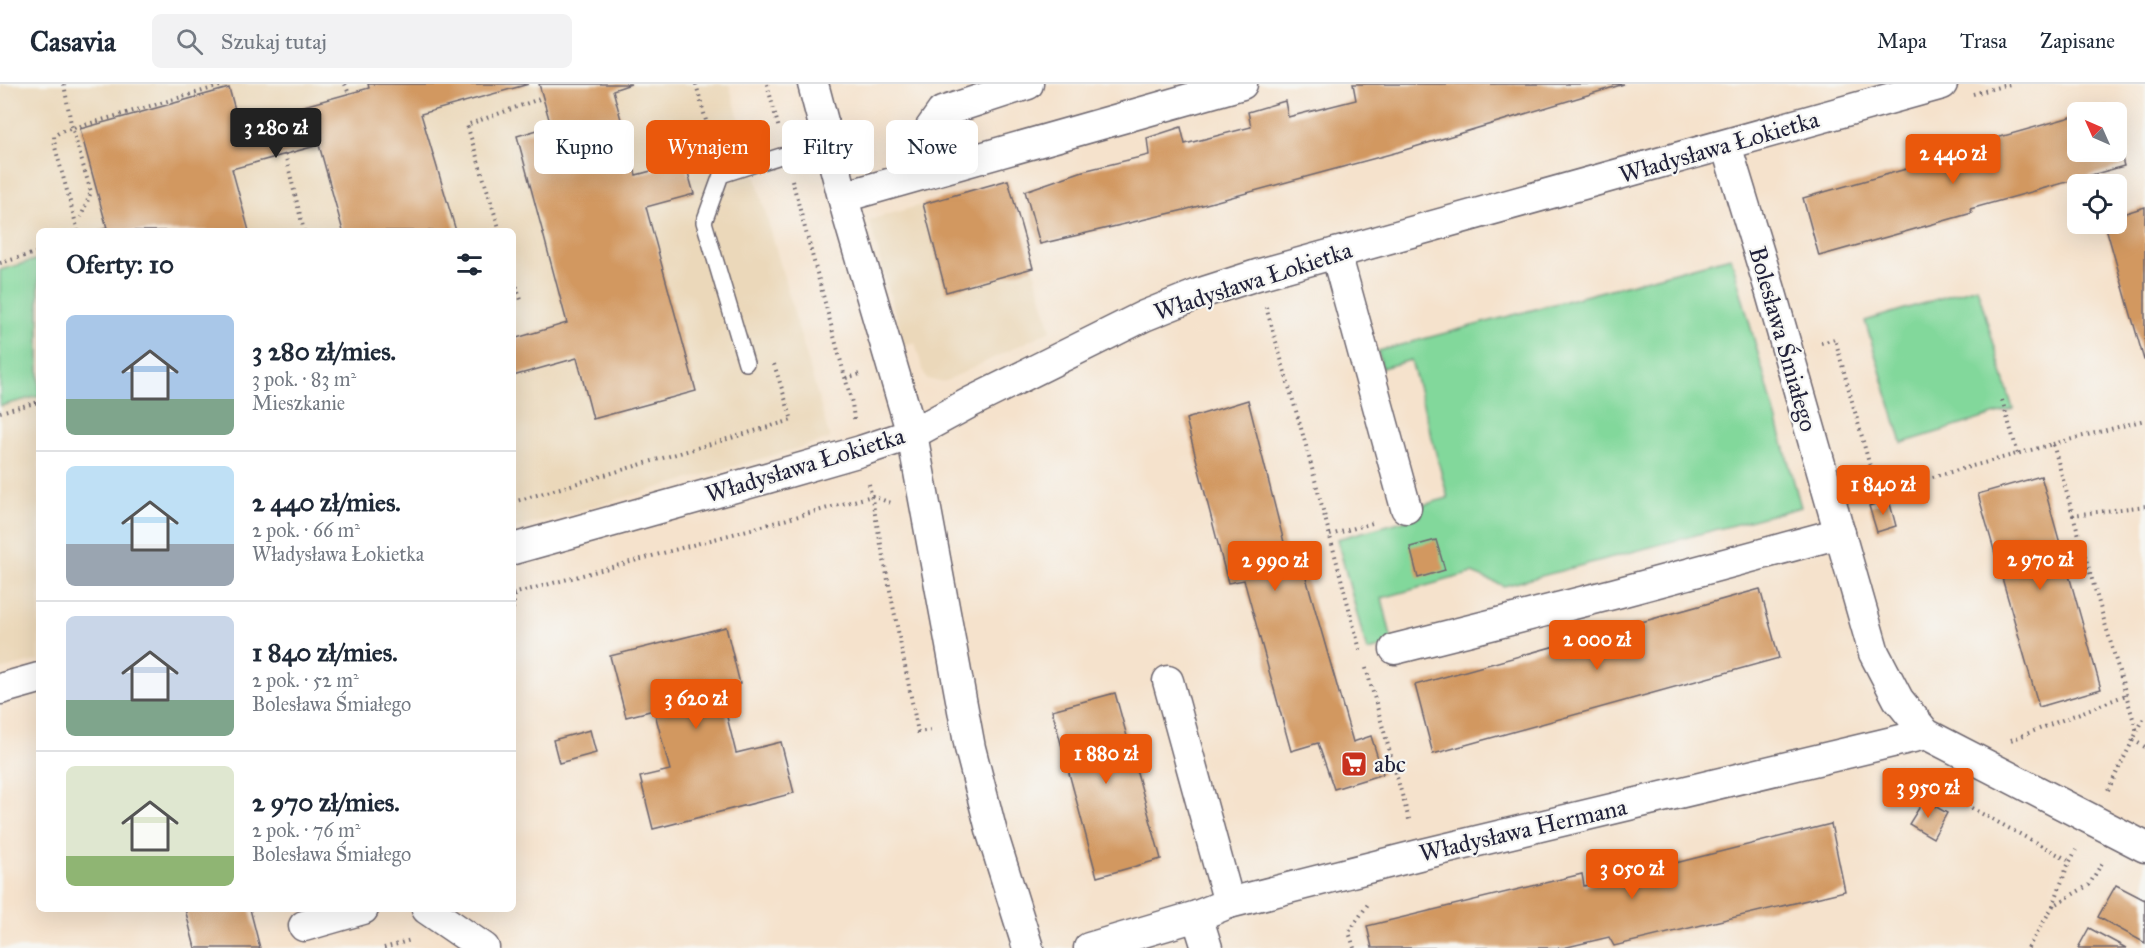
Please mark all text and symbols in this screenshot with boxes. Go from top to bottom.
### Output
search box [152,14,572,68]
text: Casavia [30,24,116,59]
icon: search [173,25,206,58]
text: Szukaj tutaj [221,28,327,55]
text: Mapa [1877,28,1927,54]
text: Trasa [1960,28,2007,54]
text: Zapisane [2040,28,2115,54]
north arrow [2067,102,2127,162]
map controls [2067,102,2127,234]
street label: Władysława Łokietka [1616,104,1823,190]
pin: 3 280 zł [214,108,338,159]
text: 3 280 zł [244,115,308,139]
chip: Kupno [534,120,634,174]
chip: Wynajem [646,120,770,174]
chip: Filtry [782,120,874,174]
chip: Nowe [886,120,978,174]
pin: 2 440 zł [1891,134,2015,185]
text: 2 440 zł [1919,141,1987,165]
button: locate [2067,174,2127,234]
street label: Władysława Łokietka [1150,235,1357,327]
street label: Bolesława Śmiałego [1742,243,1824,435]
text: Oferty: 10 [66,248,174,280]
icon: filters [453,248,486,281]
text: 3 280 zł/mies. [252,335,396,367]
icon: home [114,339,186,411]
text: 3 pok. · 83 m² [252,367,356,391]
text: Mieszkanie [252,391,345,415]
street label: Władysława Łokietka [702,420,909,510]
pin: 1 840 zł [1821,465,1945,516]
text: 1 840 zł [1851,472,1915,496]
text: 2 440 zł/mies. [252,486,401,518]
icon: home [114,490,186,562]
text: 2 pok. · 66 m² [252,518,360,542]
pin: 2 970 zł [1978,540,2102,591]
pin: 2 990 zł [1213,541,1337,592]
text: Władysława Łokietka [252,542,424,566]
text: 2 970 zł [2007,547,2073,571]
text: 2 990 zł [1242,548,1308,572]
pin: 2 000 zł [1535,620,1659,671]
text: 2 000 zł [1563,627,1631,651]
text: 1 840 zł/mies. [252,636,398,668]
icon: home [114,640,186,712]
text: 2 pok. · 52 m² [252,668,359,692]
pin: 3 620 zł [634,679,758,730]
text: 3 620 zł [664,686,728,710]
text: Bolesława Śmiałego [252,692,411,716]
pin: 1 880 zł [1044,734,1168,785]
text: 1 880 zł [1074,741,1138,765]
supermarket icon: abc [1339,749,1369,779]
place label: abc [1374,749,1406,779]
pin: 3 950 zł [1866,768,1990,819]
text: 3 950 zł [1897,775,1959,799]
text: 2 970 zł/mies. [252,786,400,818]
icon: home [114,790,186,862]
street label: Władysława Hermana [1416,791,1631,868]
text: 2 pok. · 76 m² [252,818,361,842]
text: Bolesława Śmiałego [252,842,411,866]
pin: 3 050 zł [1570,849,1694,900]
text: 3 050 zł [1600,856,1664,880]

